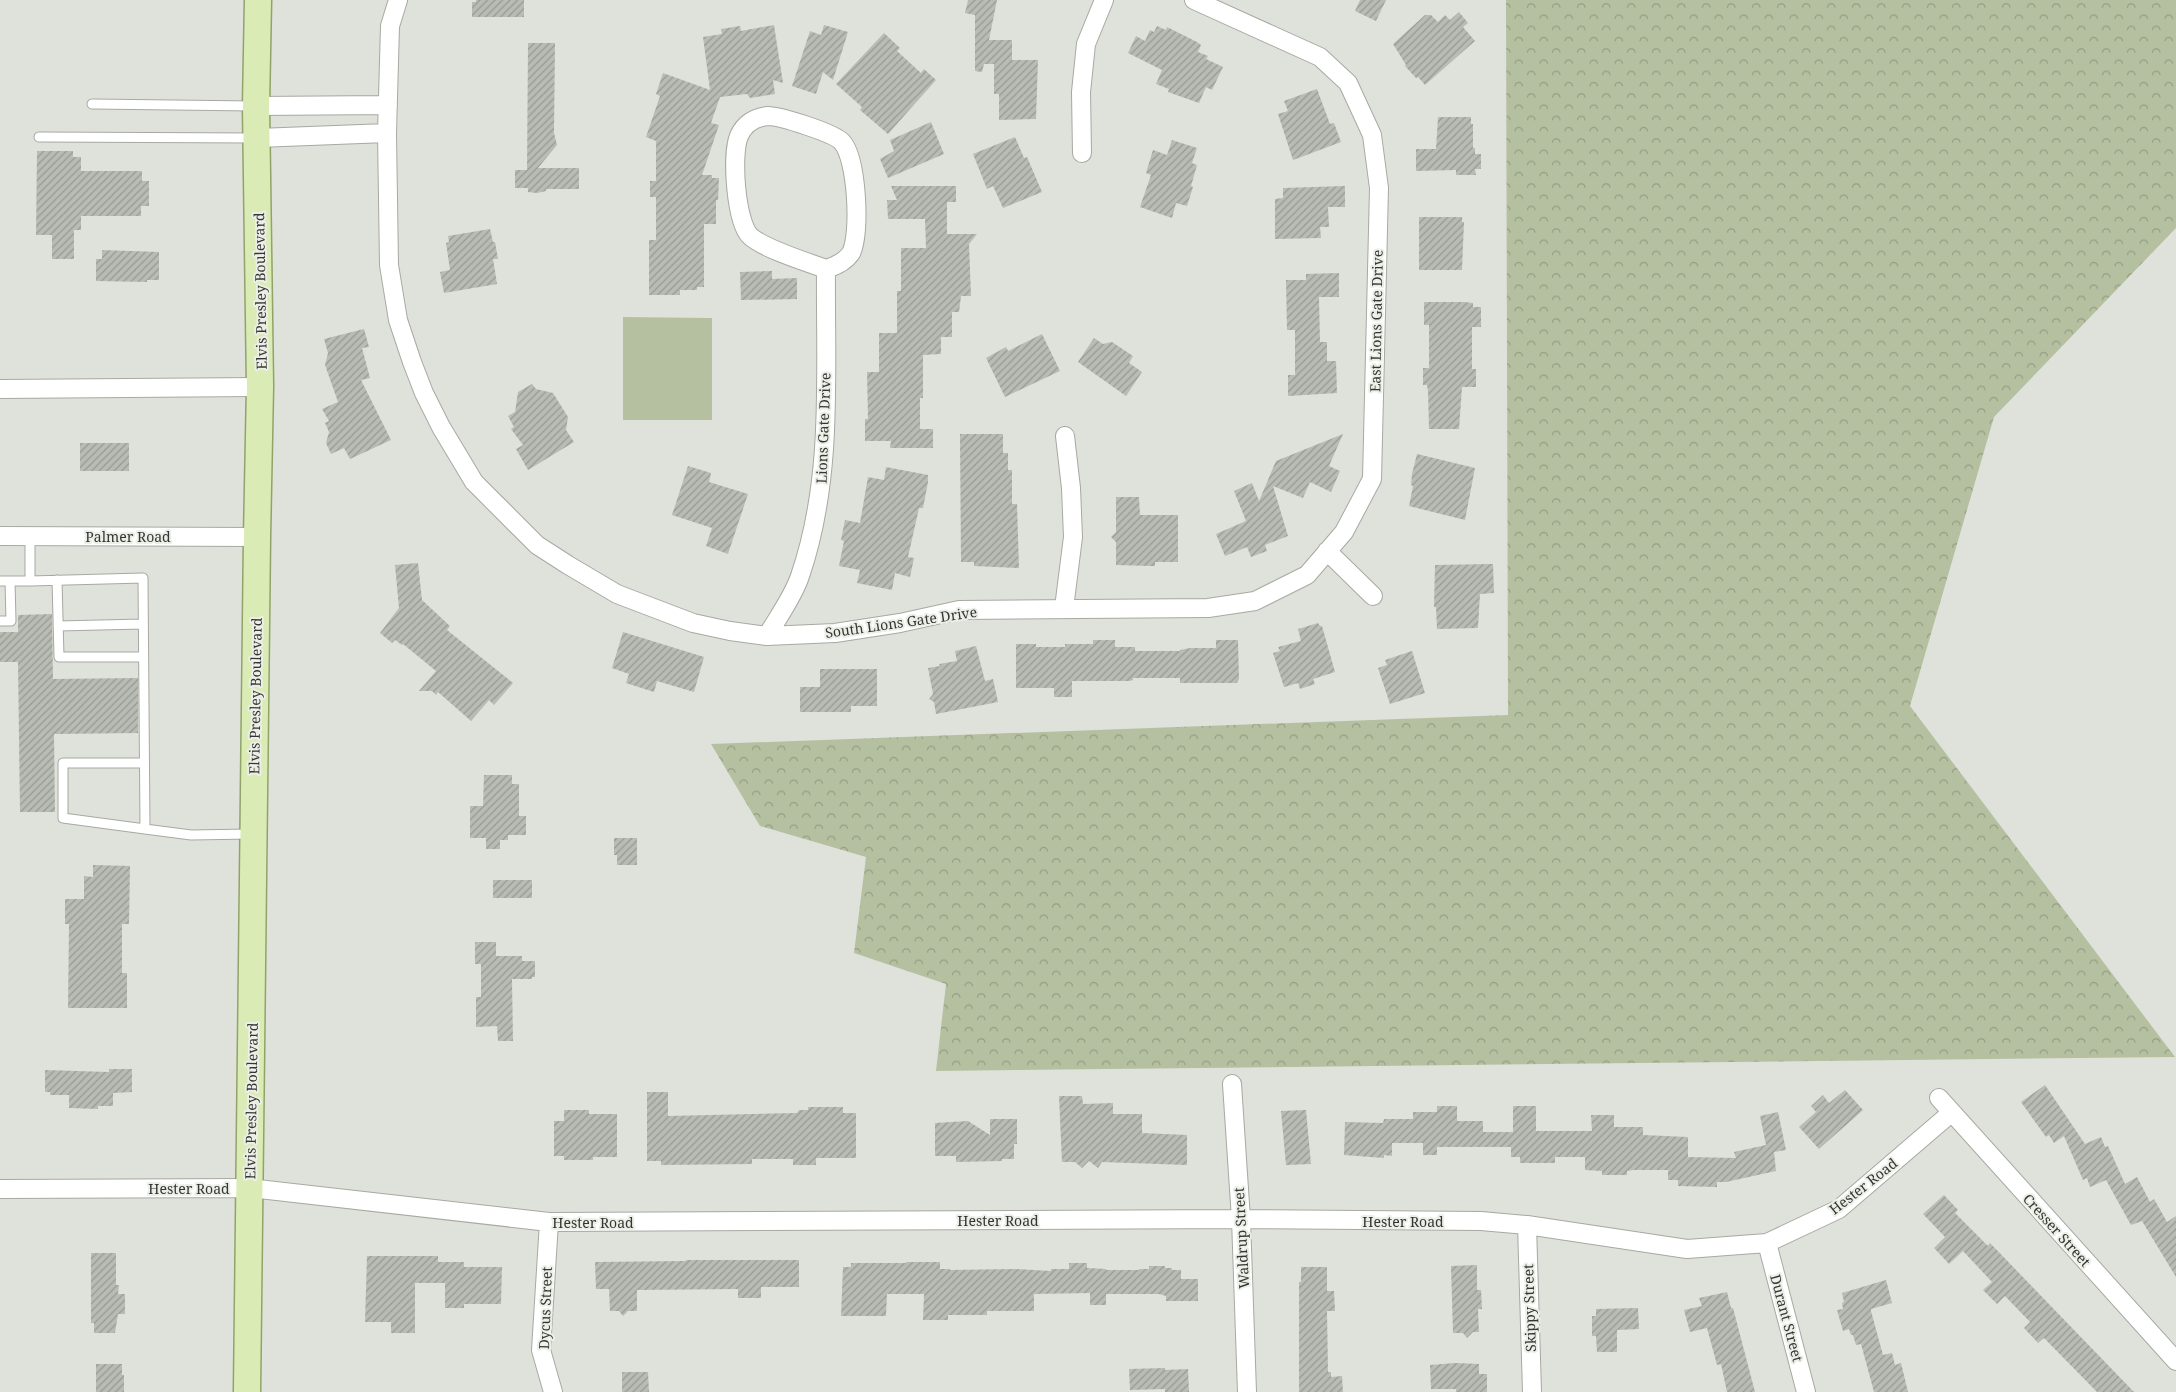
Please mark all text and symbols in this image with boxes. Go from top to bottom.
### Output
street label: Elvis Presley Boulevard [249,212,271,370]
street label: East Lions Gate Drive [1365,250,1387,392]
street label: Lions Gate Drive [812,372,834,484]
street label: Palmer Road [85,527,171,546]
street label: South Lions Gate Drive [824,602,978,642]
street label: Elvis Presley Boulevard [244,617,266,775]
street label: Elvis Presley Boulevard [240,1022,262,1180]
street label: Hester Road [1825,1153,1901,1219]
street label: Hester Road [148,1179,230,1198]
street label: Waldrup Street [1229,1187,1253,1289]
street label: Cresser Street [2019,1189,2095,1271]
street label: Hester Road [957,1211,1039,1230]
street label: Hester Road [1362,1212,1444,1231]
street label: Hester Road [552,1213,634,1232]
street label: Skippy Street [1518,1264,1540,1352]
street label: Dycus Street [534,1266,556,1350]
street label: Durant Street [1766,1272,1808,1364]

